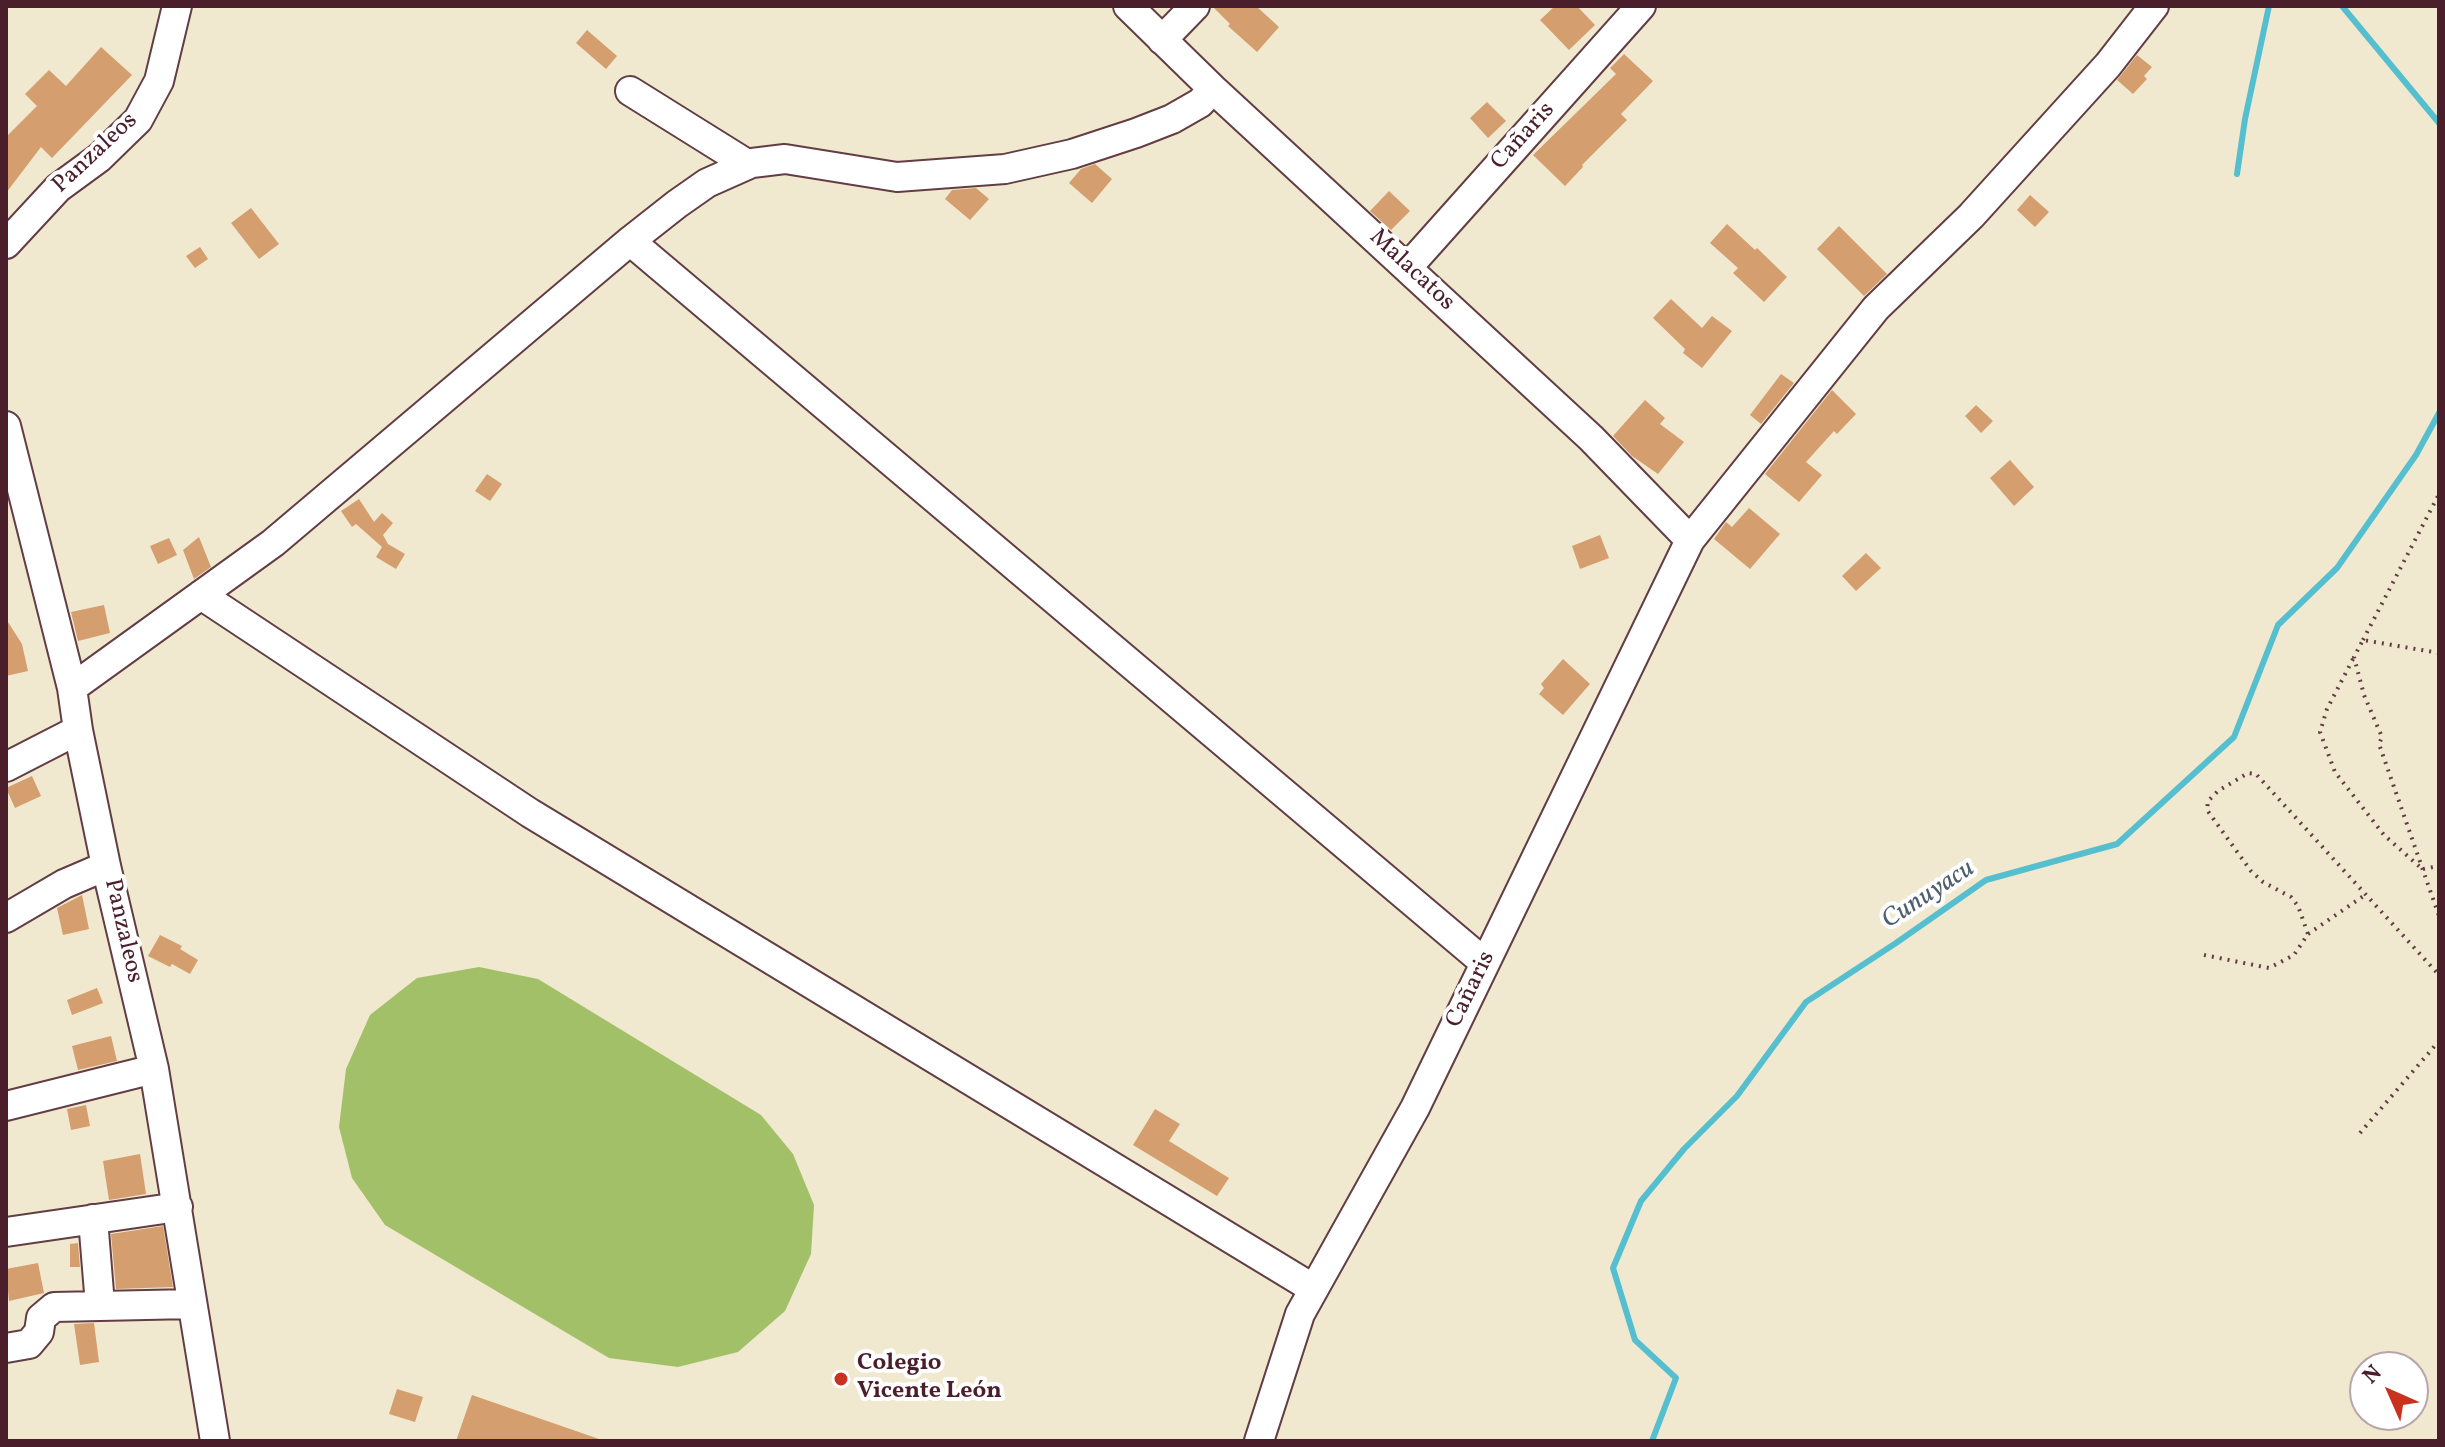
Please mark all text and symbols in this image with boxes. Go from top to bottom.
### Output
street label: Cañaris [1486,97,1562,177]
street label: Panzaleos [47,107,145,201]
street label: Malacatos [1362,224,1460,318]
water label: Cunuyacu [1877,855,1981,937]
street label: Panzaleos [96,876,148,986]
street label: Cañaris [1441,947,1503,1033]
place label: Colegio Vicente León [857,1351,1002,1407]
north arrow [2349,1351,2429,1431]
text: N [2356,1358,2390,1392]
marker: Colegio Vicente León [832,1370,850,1388]

